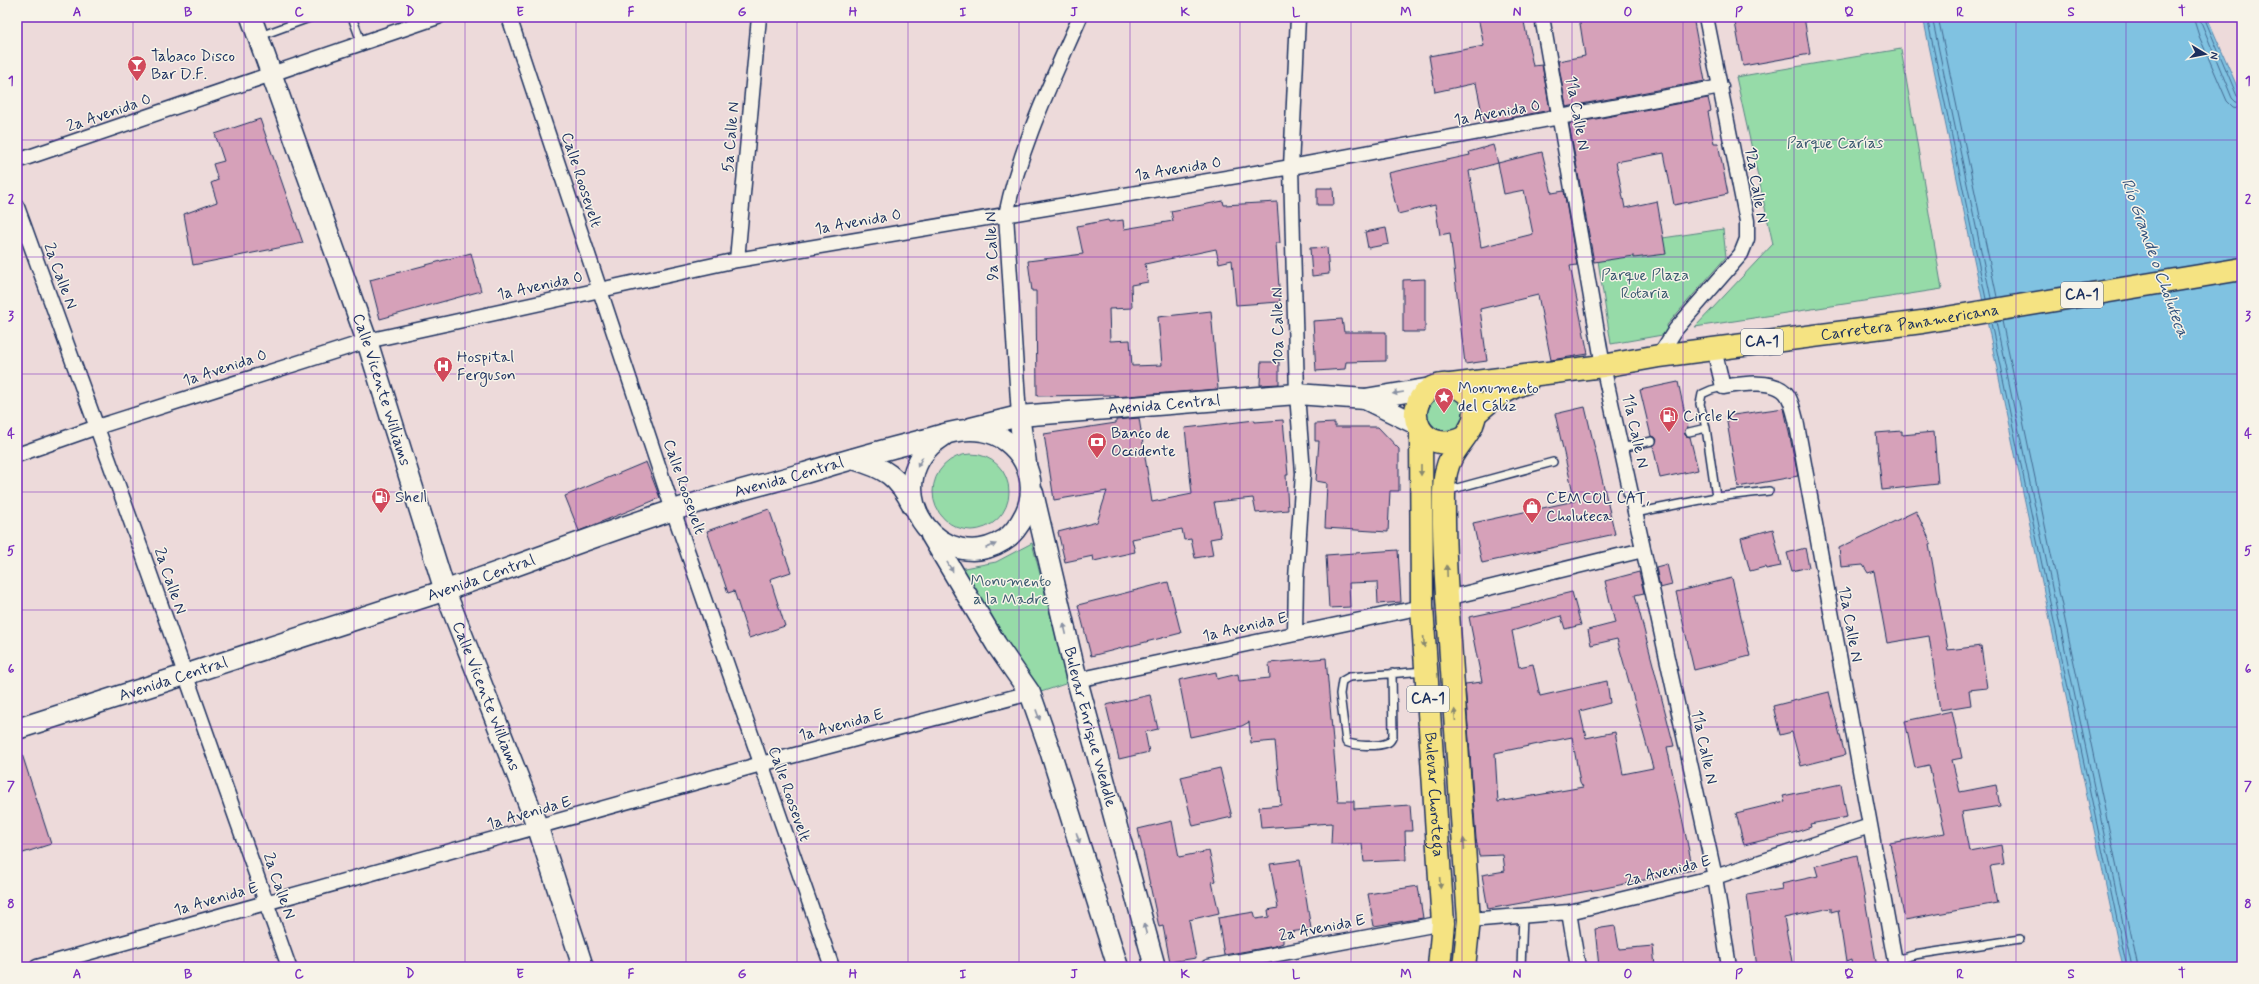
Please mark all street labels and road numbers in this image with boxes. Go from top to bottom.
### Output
street label: 11a Calle N [1560,74,1594,152]
street label: 2a Avenida O [64,89,154,137]
street label: 1a Avenida O [1452,95,1542,131]
street label: 5a Calle N [717,101,745,173]
street label: Calle Roosevelt [556,130,606,230]
street label: 12a Calle N [1740,145,1772,225]
street label: 1a Avenida O [1133,152,1223,186]
street label: 1a Avenida O [813,204,903,240]
street label: 9a Calle N [980,211,1004,281]
street label: 2a Calle N [38,240,82,312]
street label: 1a Avenida O [495,267,585,305]
road number: CA-1 [2061,282,2103,308]
street label: 10a Calle N [1267,287,1289,365]
street label: Carretera Panamericana [1819,299,2000,346]
street label: Calle Vicente Williams [347,311,416,468]
road number: CA-1 [1741,329,1783,355]
street label: 1a Avenida O [180,345,270,391]
street label: Avenida Central [1107,390,1221,419]
street label: 11a Calle N [1617,392,1653,470]
street label: Calle Roosevelt [658,437,710,537]
street label: Avenida Central [732,452,846,502]
street label: 2a Calle N [149,545,191,617]
street label: Avenida Central [424,549,538,606]
street label: 12a Calle N [1833,584,1867,664]
street label: 1a Avenida E [1200,607,1290,647]
street label: Calle Vicente Williams [447,618,525,774]
street label: Bulevar Enrique Weddle [1059,645,1122,810]
street label: Avenida Central [116,651,230,706]
road number: CA-1 [1407,686,1449,712]
street label: 1a Avenida E [796,704,886,746]
street label: 11a Calle N [1686,708,1722,786]
street label: Bulevar Chorotega [1420,732,1449,858]
street label: Calle Roosevelt [763,744,815,844]
street label: 1a Avenida E [484,791,574,835]
street label: 2a Calle N [258,850,300,922]
street label: 2a Avenida E [1623,850,1713,892]
street label: 1a Avenida E [171,877,261,921]
street label: 2a Avenida E [1277,909,1367,947]

